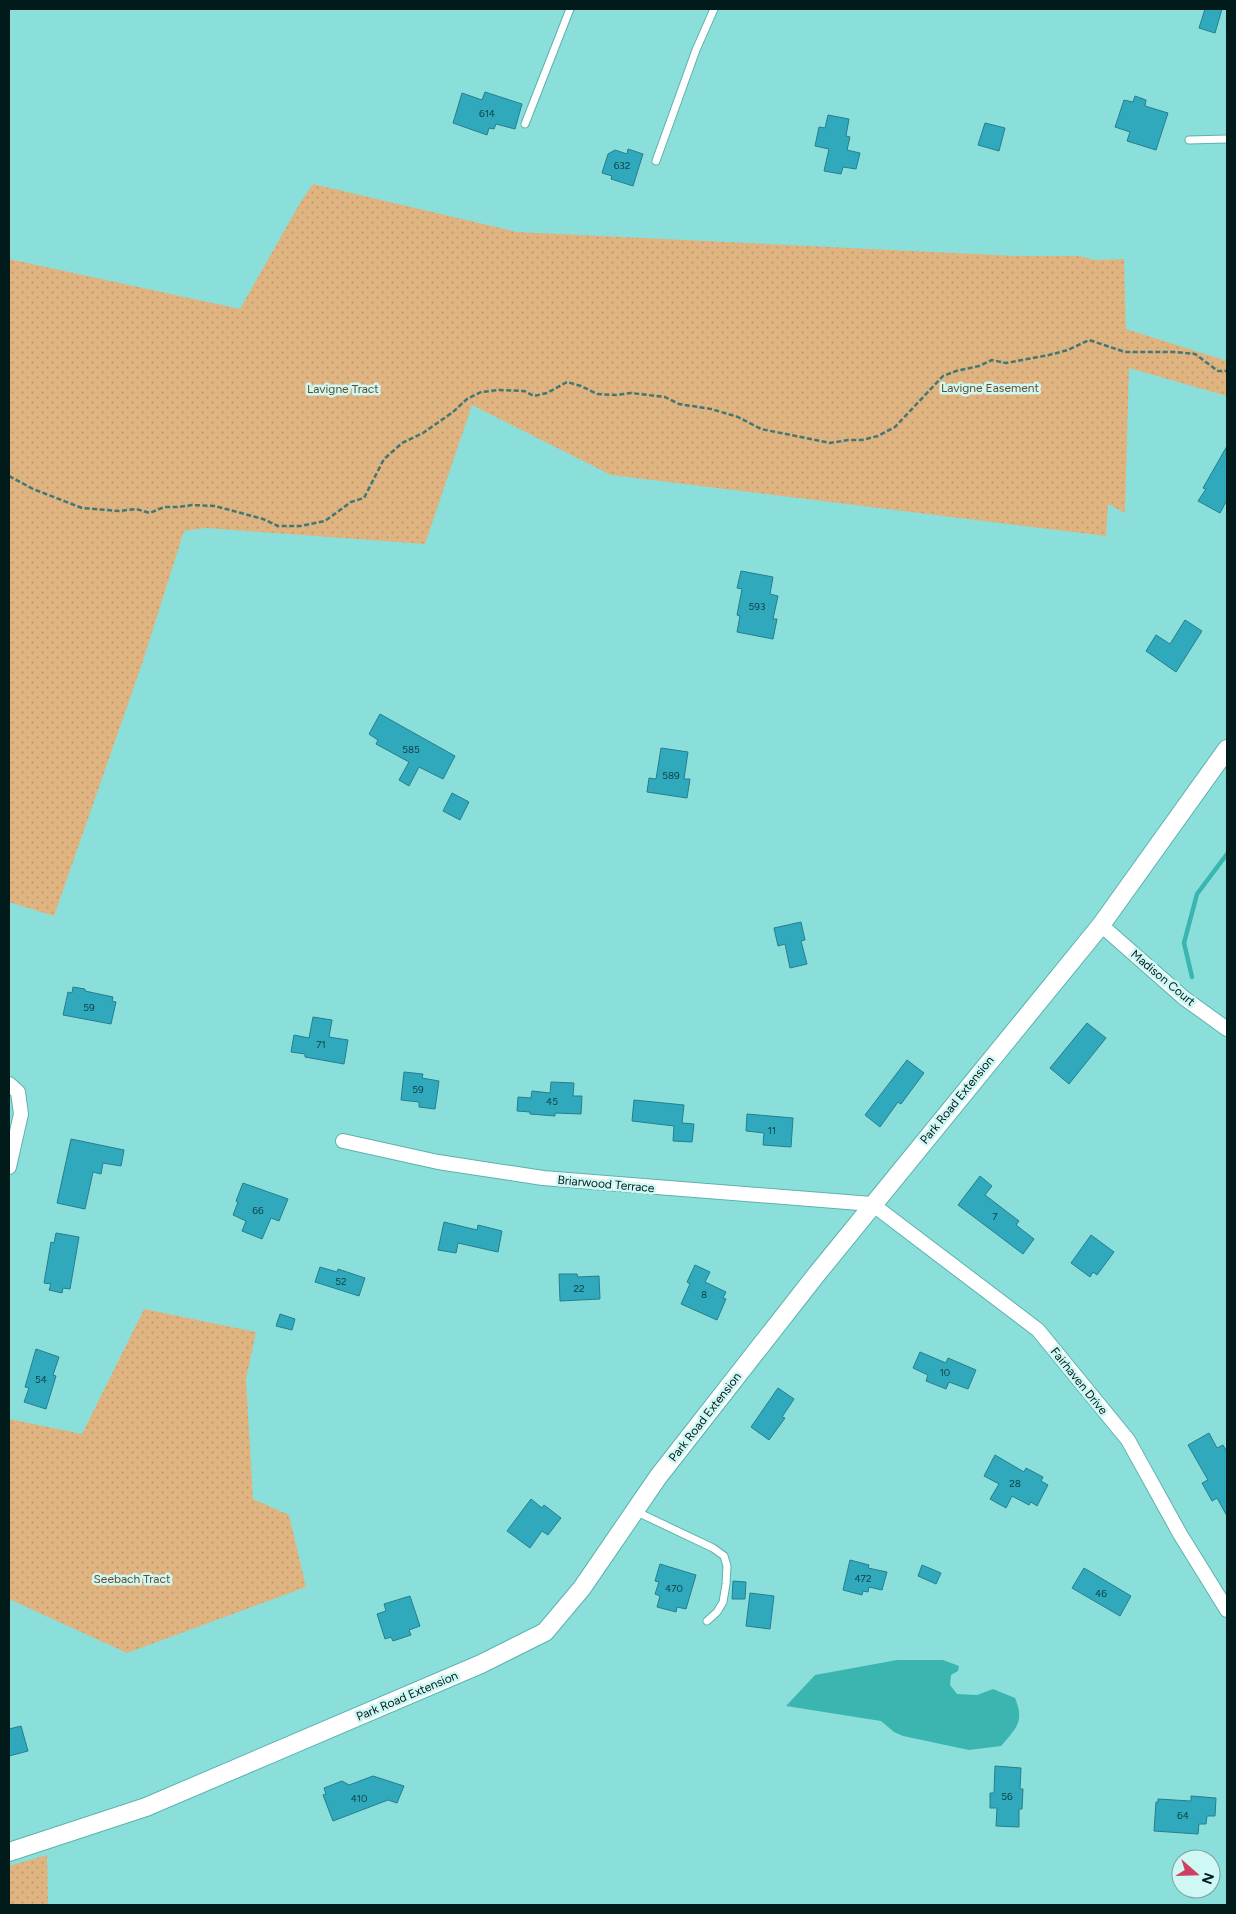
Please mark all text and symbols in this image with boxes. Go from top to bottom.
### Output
house number: 614 [479,107,495,120]
house number: 632 [614,159,630,172]
park label: Lavigne Easement [941,381,1039,395]
park label: Lavigne Tract [307,382,379,396]
house number: 593 [749,600,765,613]
house number: 585 [402,743,420,756]
house number: 589 [662,769,680,782]
street label: Madison Court [1128,947,1198,1009]
house number: 59 [83,1001,95,1014]
house number: 71 [316,1038,326,1051]
street label: Park Road Extension [917,1053,997,1147]
house number: 59 [412,1083,424,1096]
house number: 45 [546,1095,558,1108]
house number: 11 [768,1124,776,1137]
street label: Briarwood Terrace [557,1173,655,1195]
house number: 66 [252,1204,264,1217]
house number: 7 [992,1210,998,1223]
house number: 52 [335,1275,347,1288]
house number: 22 [573,1282,585,1295]
house number: 8 [701,1288,707,1301]
street label: Fairhaven Drive [1048,1345,1111,1418]
house number: 10 [940,1366,950,1379]
street label: Park Road Extension [666,1370,744,1464]
house number: 54 [35,1373,47,1386]
house number: 28 [1009,1477,1021,1490]
park label: Seebach Tract [93,1572,171,1586]
house number: 472 [854,1572,872,1585]
house number: 470 [665,1582,683,1595]
house number: 46 [1095,1587,1107,1600]
street label: Park Road Extension [354,1668,460,1724]
house number: 56 [1001,1790,1013,1803]
house number: 410 [351,1792,367,1805]
house number: 64 [1177,1809,1189,1822]
north arrow [1171,1849,1221,1899]
text: N [1198,1870,1218,1886]

